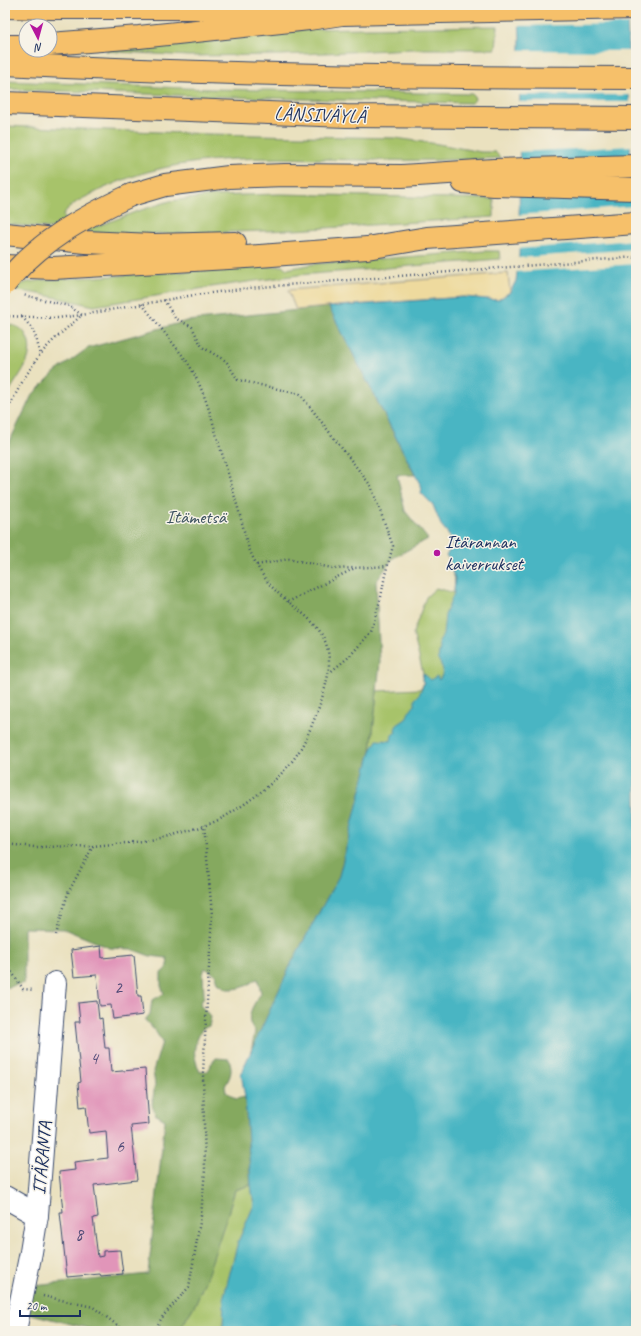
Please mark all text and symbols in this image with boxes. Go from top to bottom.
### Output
north arrow [18,18,58,58]
text: N [33,41,43,55]
street label: LÄNSIVÄYLÄ [274,101,370,129]
park label: Itämetsä [166,505,228,529]
place label: Itärannan kaiverrukset [445,530,525,576]
marker: Itärannan kaiverrukset [432,548,442,558]
house number: 2 [114,977,123,998]
house number: 4 [90,1048,100,1069]
street label: ITÄRANTA [27,1120,57,1196]
house number: 6 [116,1136,125,1157]
house number: 8 [75,1224,85,1245]
scale bar [20,1292,80,1318]
text: 20 m [26,1298,48,1314]

